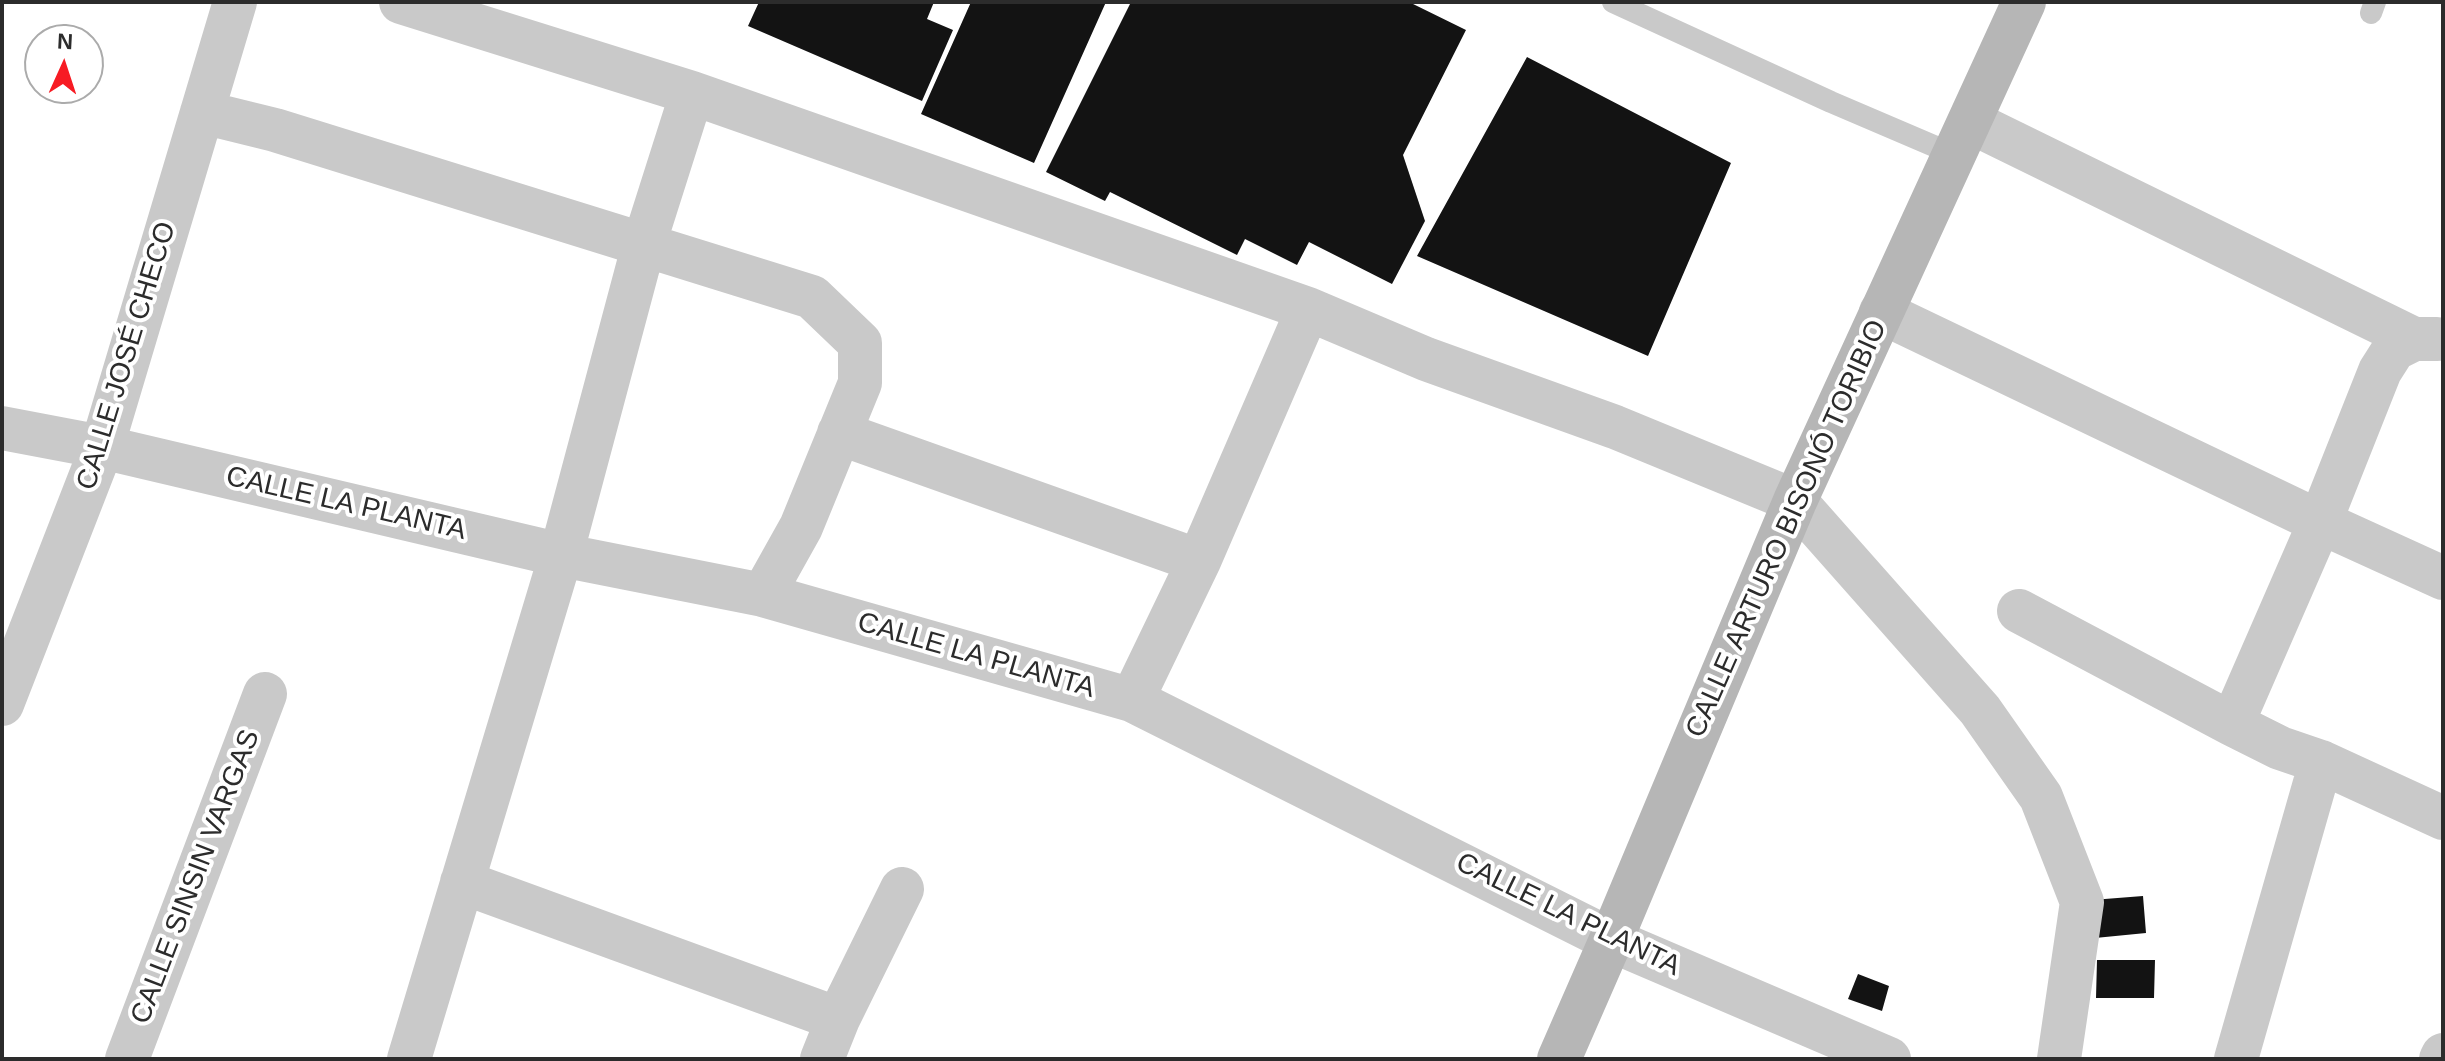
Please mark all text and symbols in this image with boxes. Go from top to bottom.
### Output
north arrow [24,24,104,104]
text: N [57,29,74,54]
street label: CALLE JOSÉ CHECO [70,218,184,494]
street label: CALLE ARTURO BISONÓ TORIBIO [1679,315,1895,743]
street label: CALLE LA PLANTA [223,460,469,548]
street label: CALLE LA PLANTA [853,606,1099,706]
street label: CALLE SINSIN VARGAS [124,725,268,1029]
street label: CALLE LA PLANTA [1450,846,1686,984]

